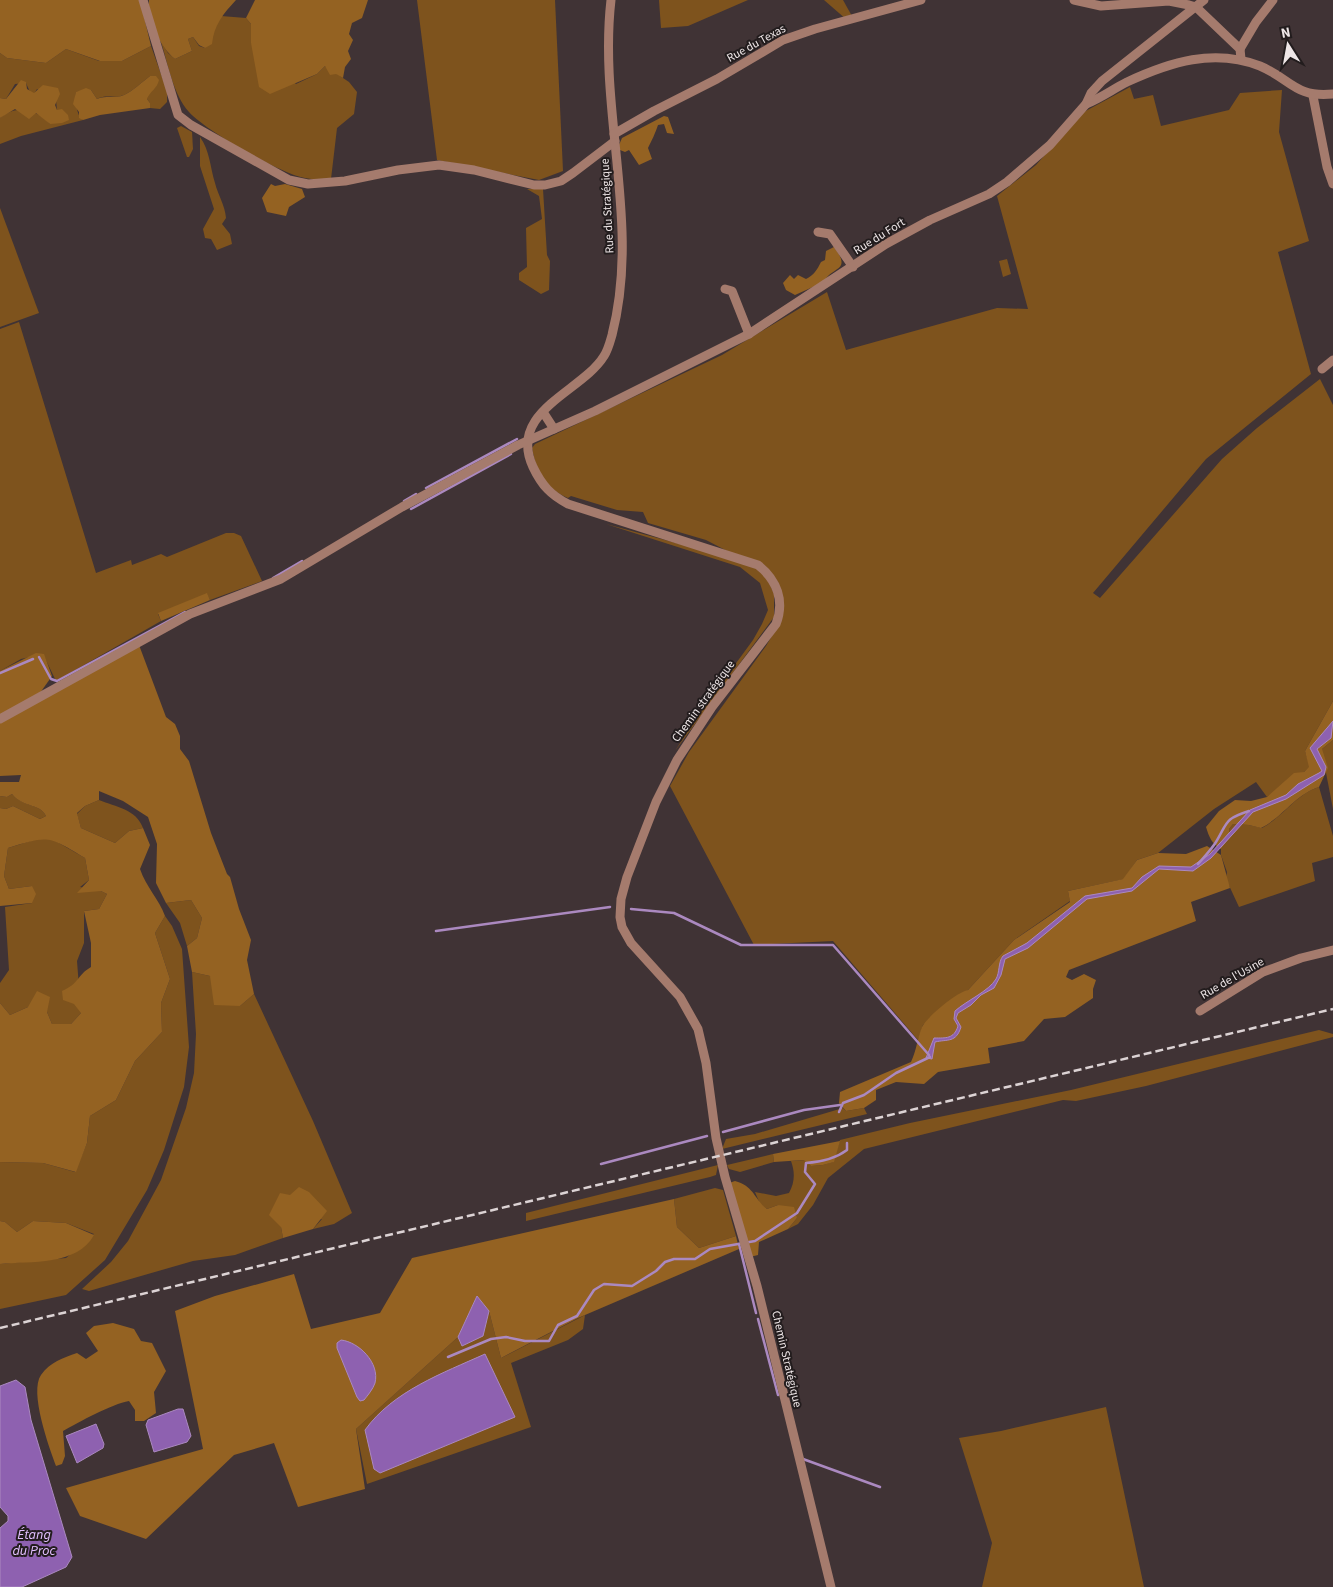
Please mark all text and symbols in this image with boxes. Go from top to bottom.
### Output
street label: Rue du Texas [724,20,789,67]
north arrow [1263,20,1313,70]
text: N [1279,23,1292,44]
street label: Rue du Stratégique [597,158,618,254]
street label: Rue du Fort [850,214,908,259]
street label: Chemin stratégique [668,657,739,746]
street label: Rue de l'Usine [1197,953,1267,1004]
street label: Chemin Stratégique [767,1309,806,1409]
water label: Étang du Proc [12,1525,57,1561]

